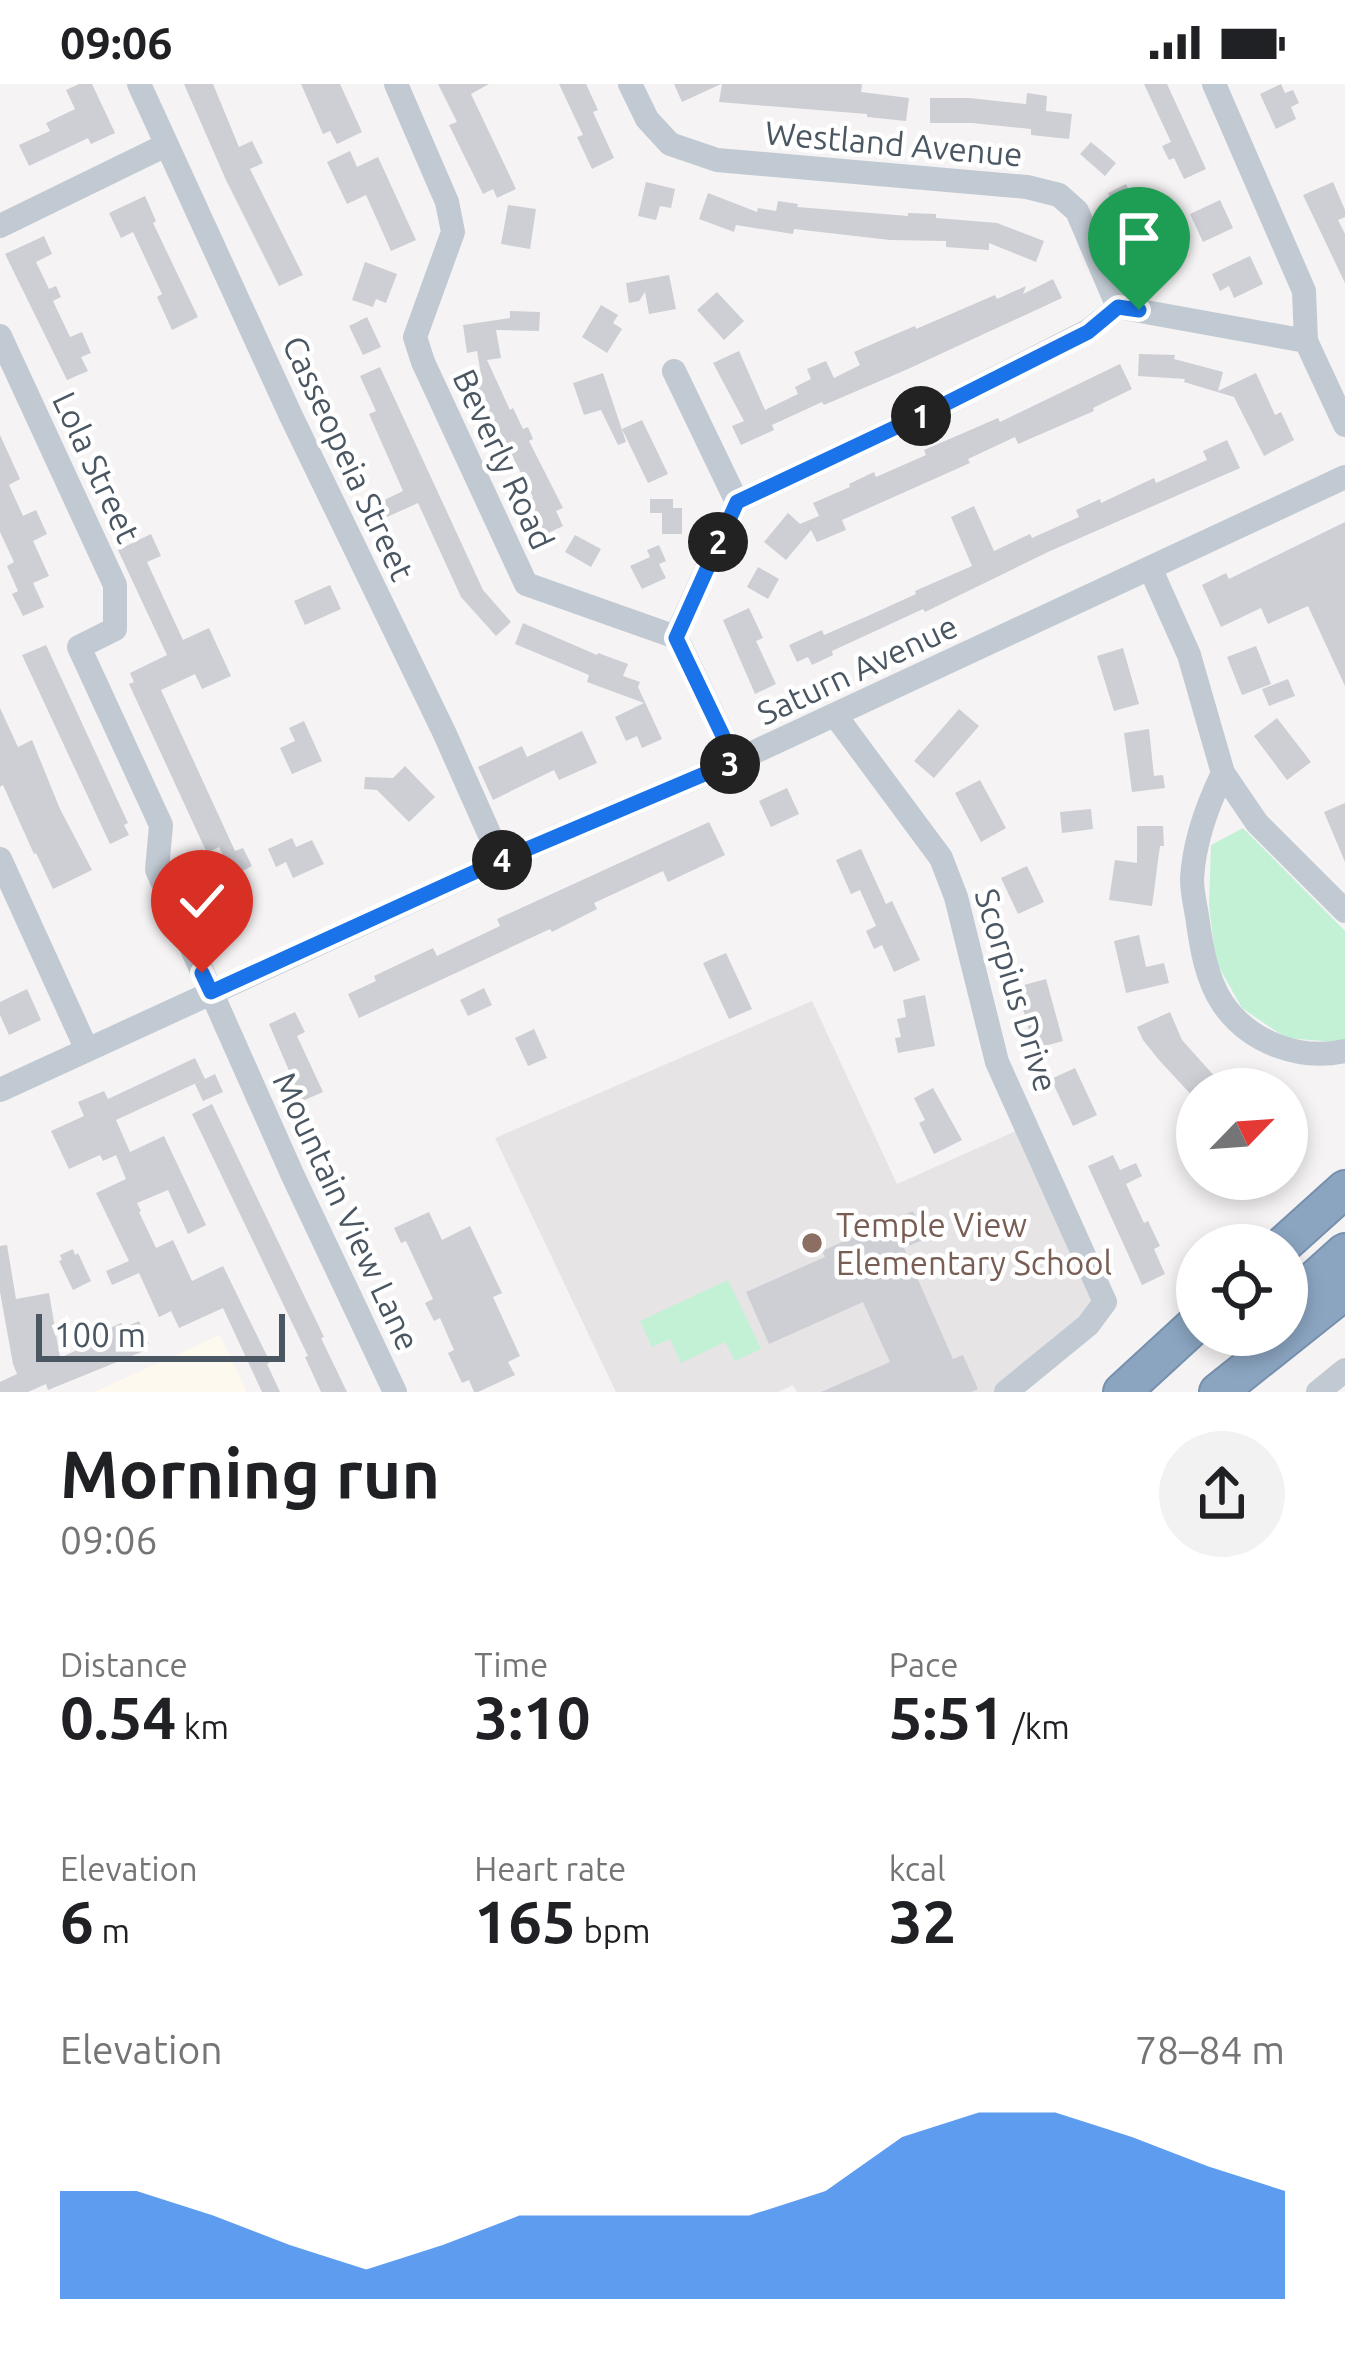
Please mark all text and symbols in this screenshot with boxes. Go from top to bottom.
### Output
text: 09:06 [60,17,173,68]
street label: Westland Avenue [764,113,1024,173]
pin [1088,187,1190,310]
icon: arrive [1106,205,1172,271]
street label: Casseopeia Street [276,330,422,586]
street label: Beverly Road [446,363,562,555]
street label: Lola Street [46,386,148,548]
pin: 1 [891,386,951,446]
text: 1 [912,397,930,434]
pin: 2 [688,512,748,572]
text: 2 [709,523,727,560]
street label: Saturn Avenue [751,607,963,731]
pin: 3 [700,734,760,794]
text: 3 [721,745,739,782]
pin: 4 [472,830,532,890]
text: 4 [493,841,511,878]
pin [151,850,253,973]
icon: check [169,868,235,934]
street label: Scorpius Drive [969,884,1065,1096]
street label: Mountain View Lane [266,1066,428,1356]
north arrow [1176,1068,1308,1200]
map controls [1176,1068,1308,1356]
place label: Temple View Elementary School [836,1206,1112,1281]
button: locate [1176,1224,1308,1356]
marker: Temple View Elementary School [799,1230,825,1256]
scale bar [36,1308,285,1361]
text: 100 m [54,1316,146,1353]
button: share [1159,1431,1285,1557]
text: Morning run [60,1436,440,1510]
text: 09:06 [60,1518,158,1561]
text: Distance [60,1646,188,1683]
text: Time [474,1646,548,1683]
text: Pace [889,1646,959,1683]
text: 0.54 [60,1683,176,1750]
text: 3:10 [474,1683,591,1750]
text: 5:51 [889,1683,1005,1750]
text: km [176,1708,229,1745]
text: /km [1005,1708,1070,1745]
text: Elevation [60,1850,198,1887]
text: Heart rate [474,1850,626,1887]
text: kcal [889,1850,946,1887]
text: 6 [60,1887,94,1954]
text: 165 [474,1887,576,1954]
text: 32 [889,1887,956,1954]
text: m [94,1912,130,1949]
text: bpm [576,1912,651,1949]
text: Elevation [60,2028,223,2071]
text: 78–84 m [1135,2028,1285,2071]

